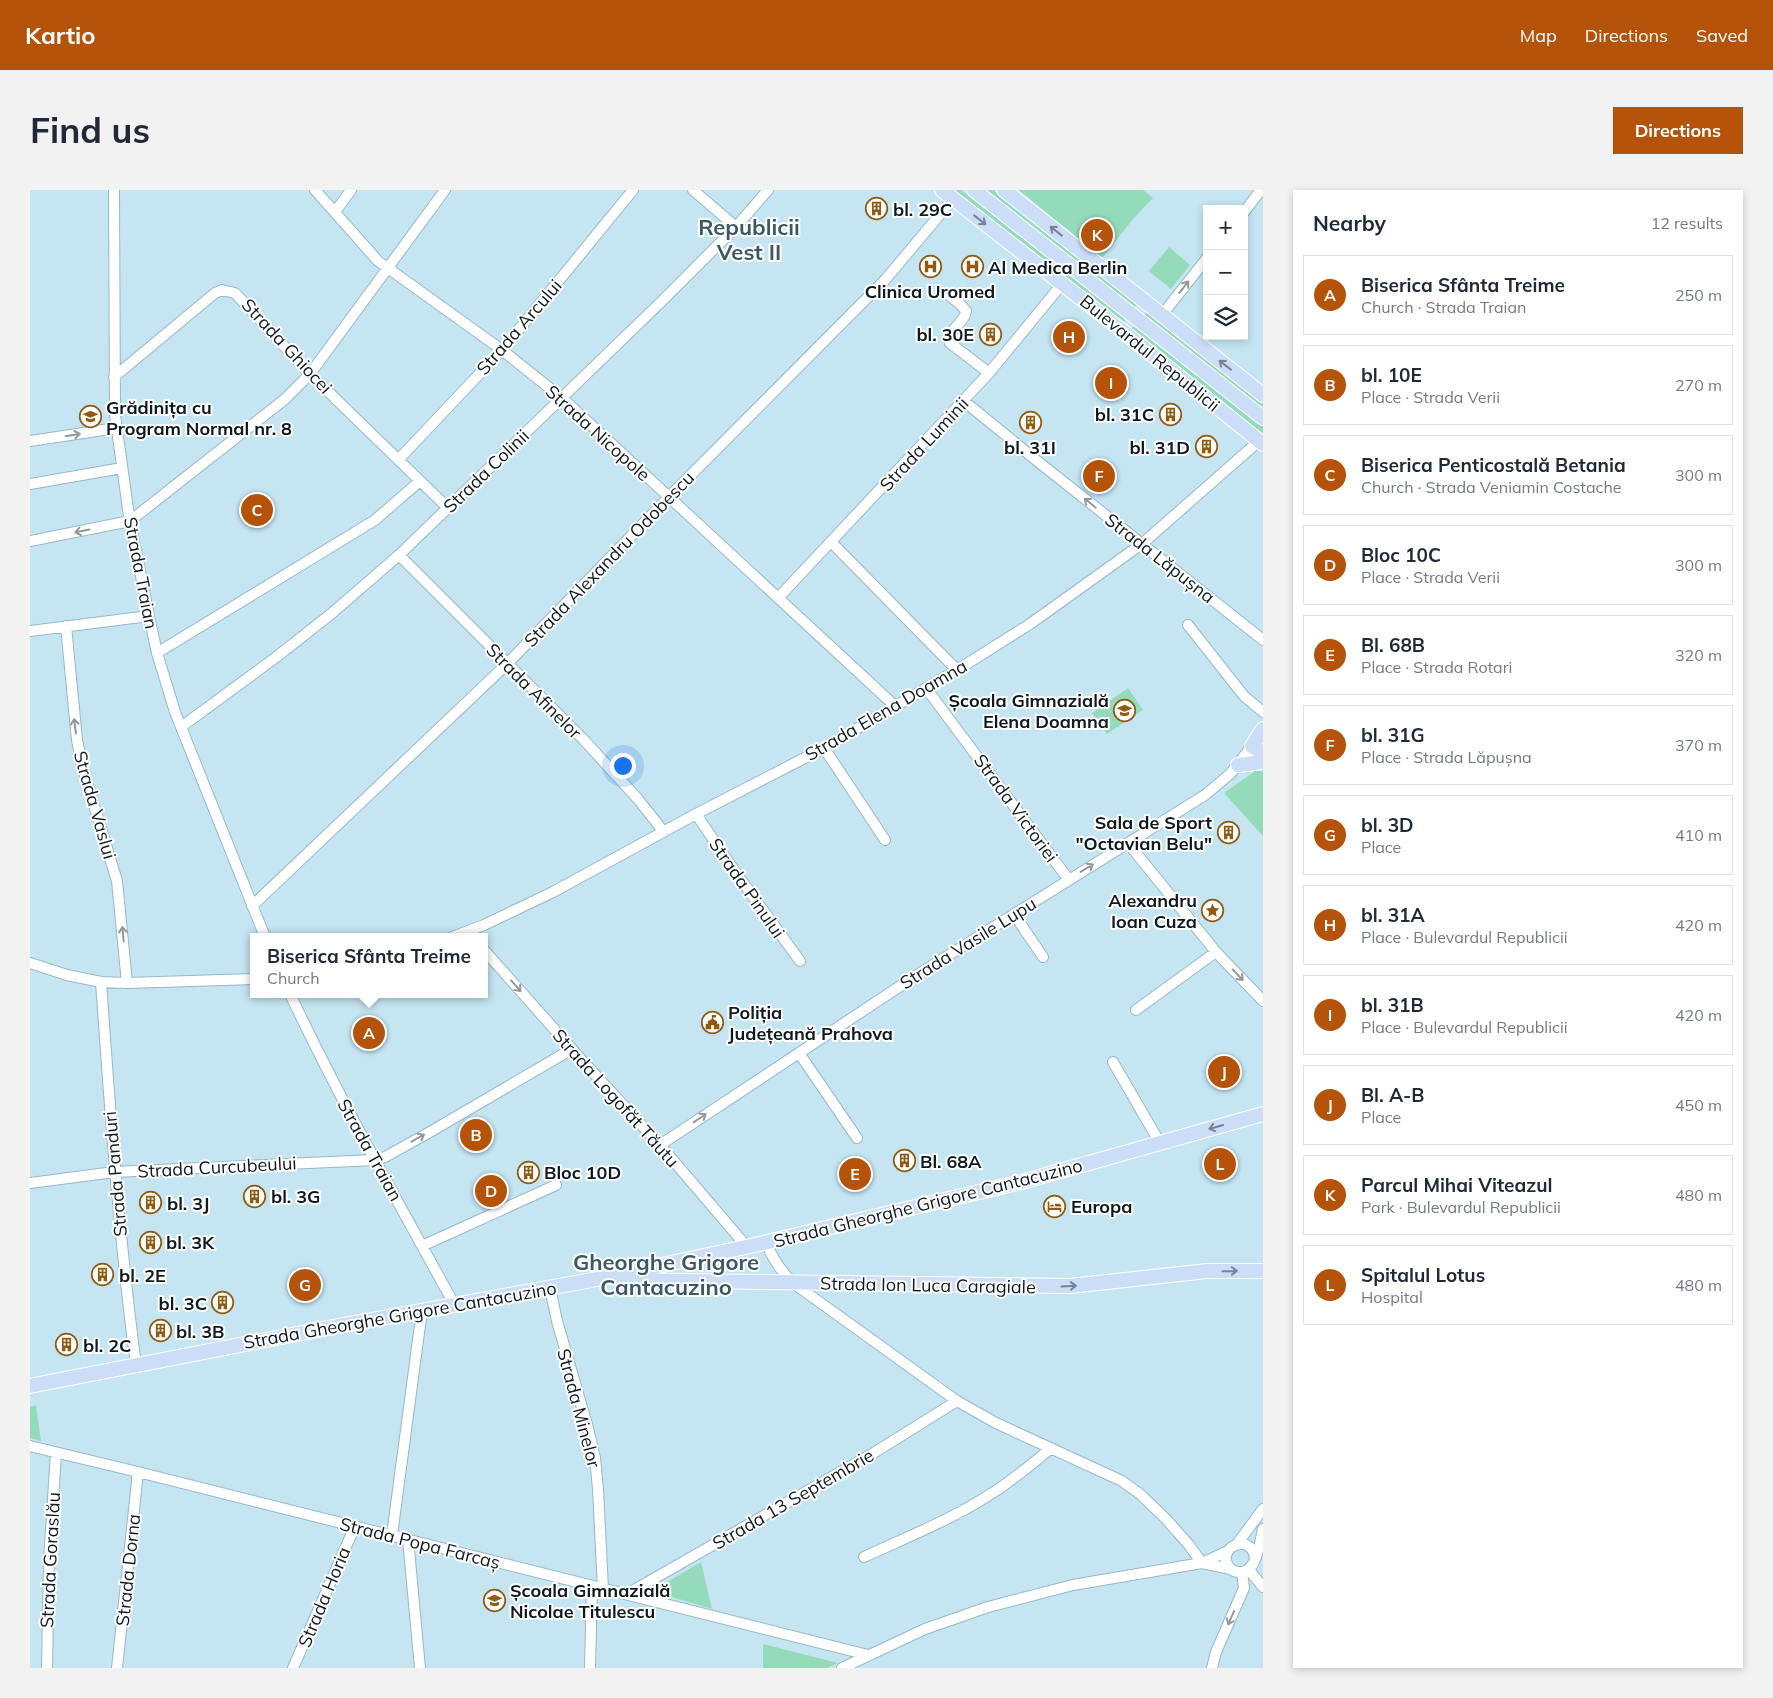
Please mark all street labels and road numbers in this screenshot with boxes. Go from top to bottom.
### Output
street label: Strada Arcului [471,275,567,379]
street label: Bulevardul Republicii [1075,289,1225,417]
street label: Strada Ghiocei [237,294,337,398]
street label: Strada Nicopole [541,380,655,486]
street label: Strada Luminii [875,392,973,496]
street label: Strada Colinii [438,424,534,518]
street label: Strada Alexandru Odobescu [519,466,699,652]
street label: Strada Lăpușna [1100,508,1220,608]
street label: Strada Traian [119,515,163,631]
street label: Strada Afinelor [481,638,587,744]
street label: Strada Elena Doamna [801,654,971,766]
street label: Strada Vaslui [69,748,121,862]
street label: Strada Victoriei [969,749,1063,867]
street label: Strada Pinului [704,834,790,942]
street label: Strada Vasile Lupu [896,892,1040,994]
street label: Strada Logofăt Tăutu [548,1024,684,1172]
street label: Strada Traian [332,1095,408,1205]
street label: Strada Panduri [98,1110,132,1238]
street label: Strada Curcubeului [137,1151,297,1183]
street label: Strada Gheorghe Grigore Cantacuzino [771,1153,1085,1253]
street label: Strada Ion Luca Caragiale [820,1272,1036,1298]
street label: Strada Gheorghe Grigore Cantacuzino [242,1277,558,1353]
street label: Strada Minelor [552,1346,606,1470]
street label: Strada 13 Septembrie [708,1443,878,1555]
street label: Strada Goraslău [35,1491,65,1629]
street label: Strada Popa Farcaș [337,1512,503,1574]
street label: Strada Dorna [111,1513,145,1627]
street label: Strada Horia [293,1543,355,1651]

